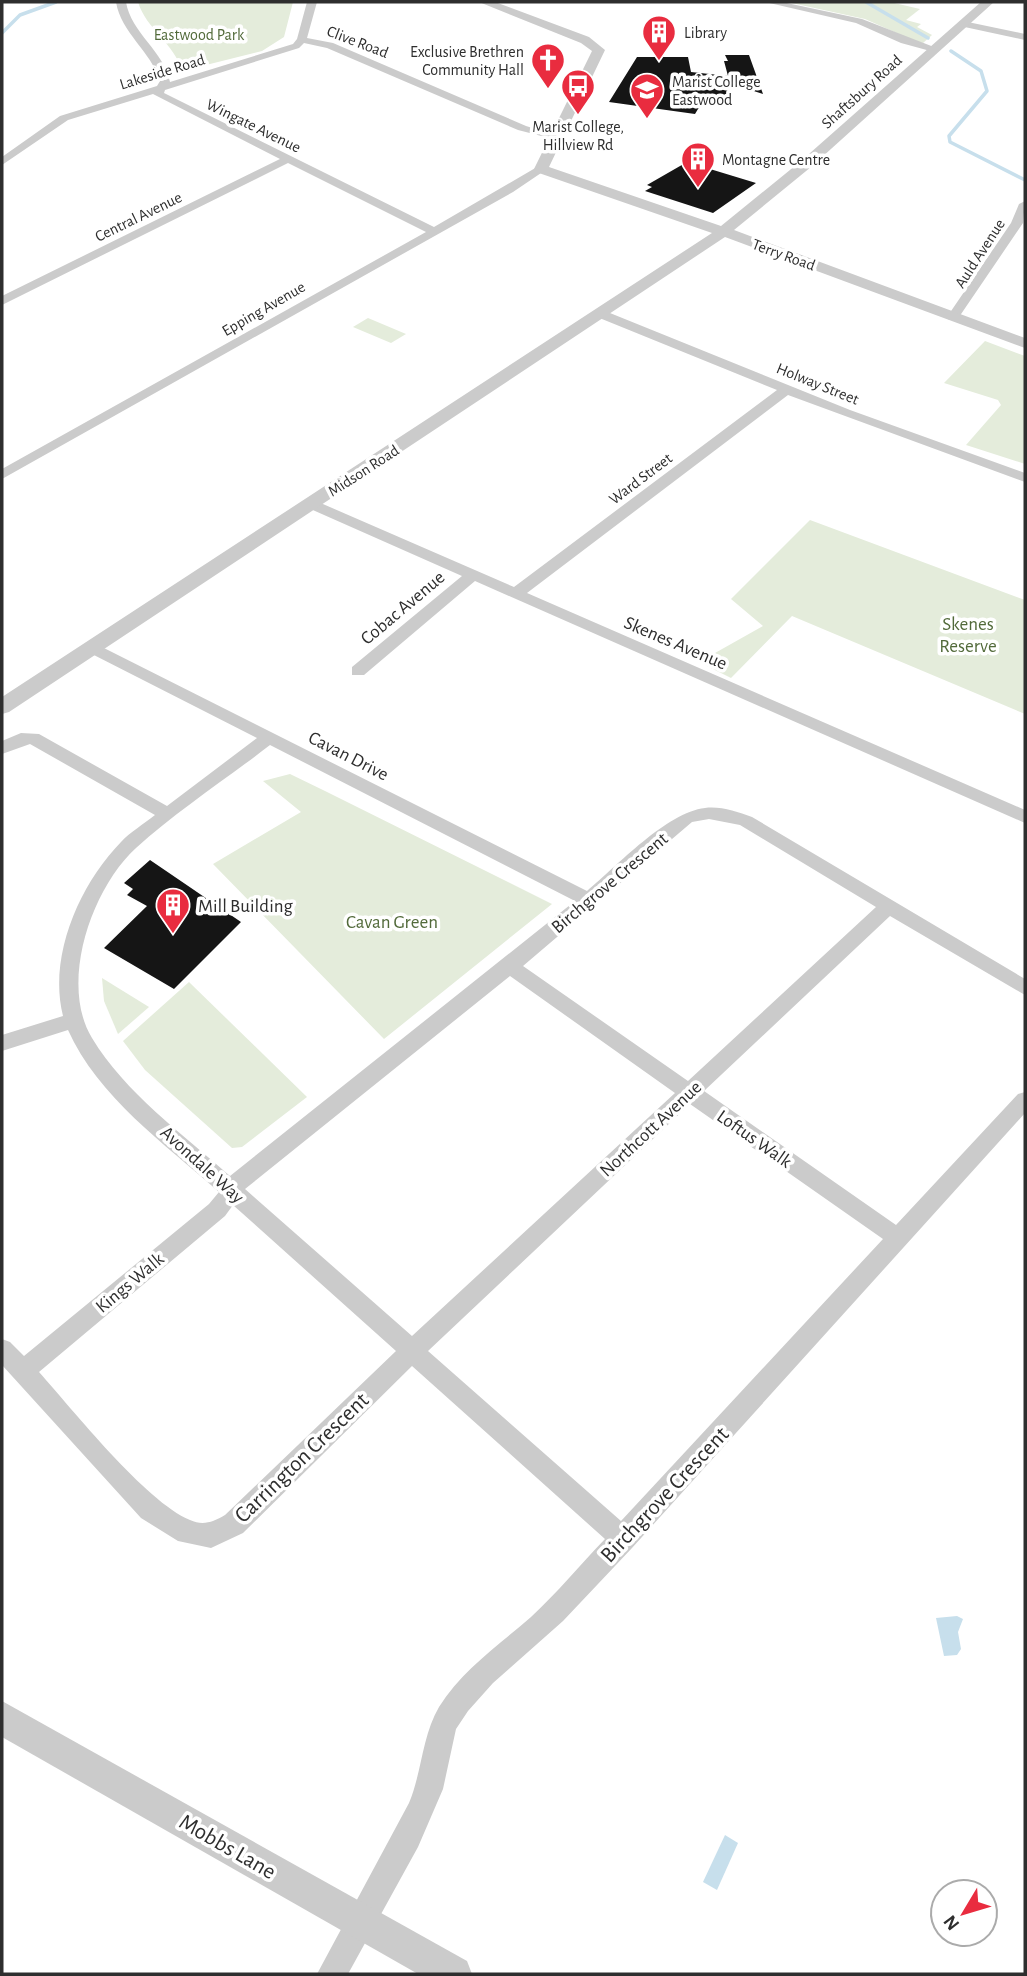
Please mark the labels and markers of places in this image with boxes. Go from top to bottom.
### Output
building icon: Library [640,13,678,62]
place label: Library [684,25,727,42]
church icon: Exclusive Brethren Community Hall [529,41,567,90]
place label: Exclusive Brethren Community Hall [410,44,524,79]
bus stop icon: Marist College, Hillview Rd [559,67,597,116]
school or university icon: Marist College Eastwood [628,71,666,120]
place label: Marist College Eastwood [672,74,761,108]
place label: Marist College, Hillview Rd [532,119,624,153]
building icon: Montagne Centre [679,140,717,189]
place label: Montagne Centre [722,152,830,168]
building icon: Mill Building [154,886,192,935]
place label: Mill Building [198,897,294,916]

